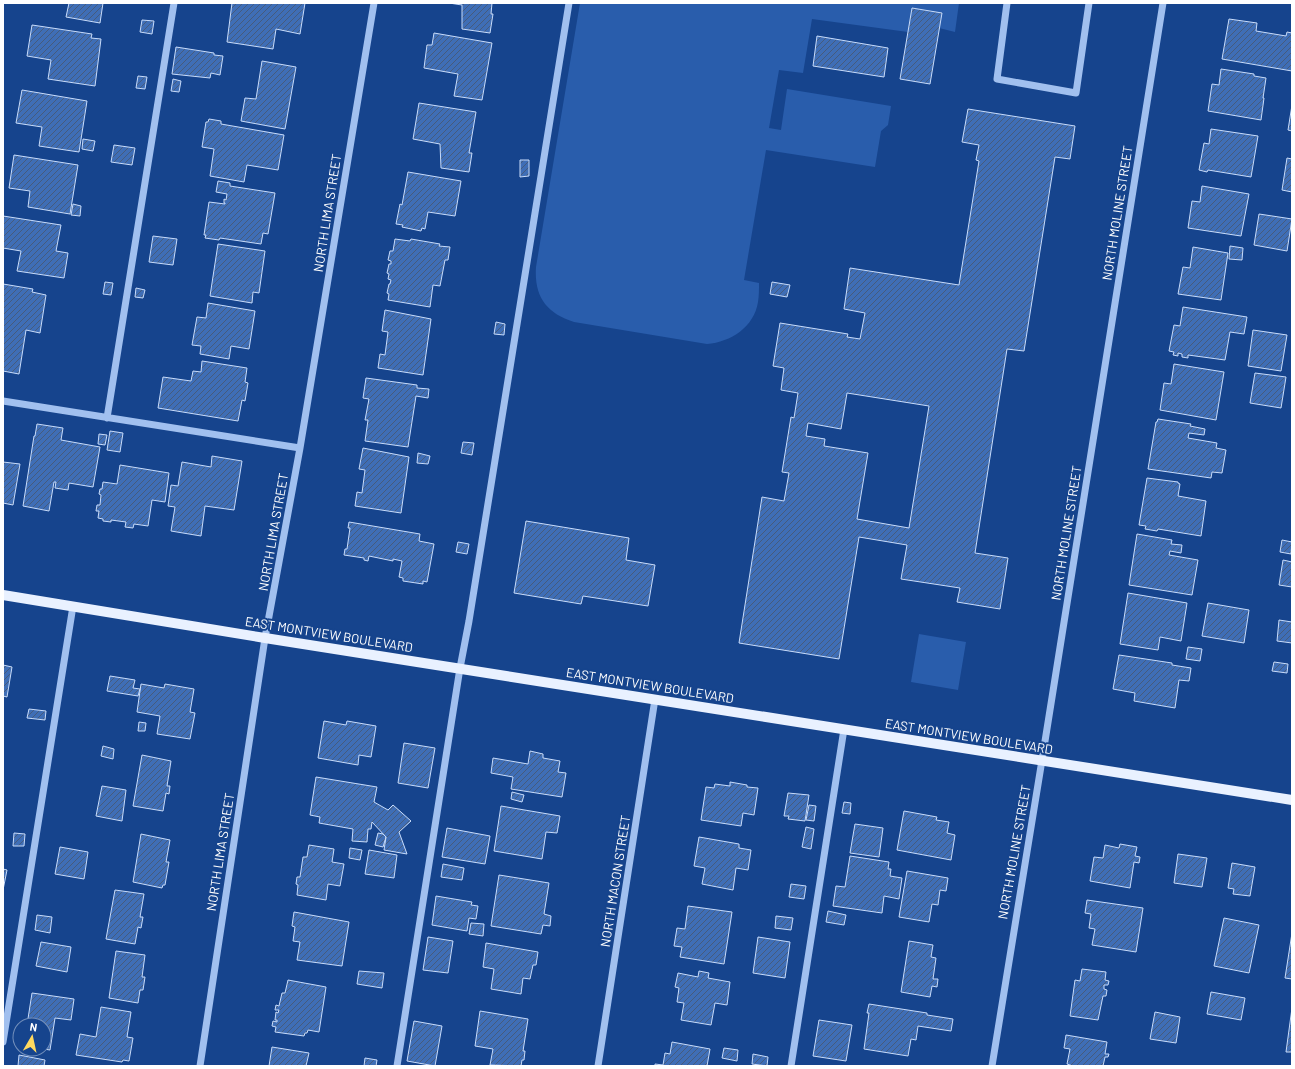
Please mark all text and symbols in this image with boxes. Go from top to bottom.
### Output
street label: NORTH MOLINE STREET [1098,144,1136,282]
street label: NORTH LIMA STREET [310,153,344,273]
street label: NORTH MOLINE STREET [1047,464,1085,602]
street label: NORTH LIMA STREET [255,472,291,592]
street label: EAST MONTVIEW BOULEVARD [244,613,414,655]
street label: EAST MONTVIEW BOULEVARD [565,664,735,706]
street label: EAST MONTVIEW BOULEVARD [884,715,1054,757]
street label: NORTH MOLINE STREET [994,783,1034,921]
street label: NORTH LIMA STREET [203,792,237,912]
street label: NORTH MACON STREET [597,814,633,948]
north arrow [12,1017,52,1057]
text: N [29,1020,38,1034]

